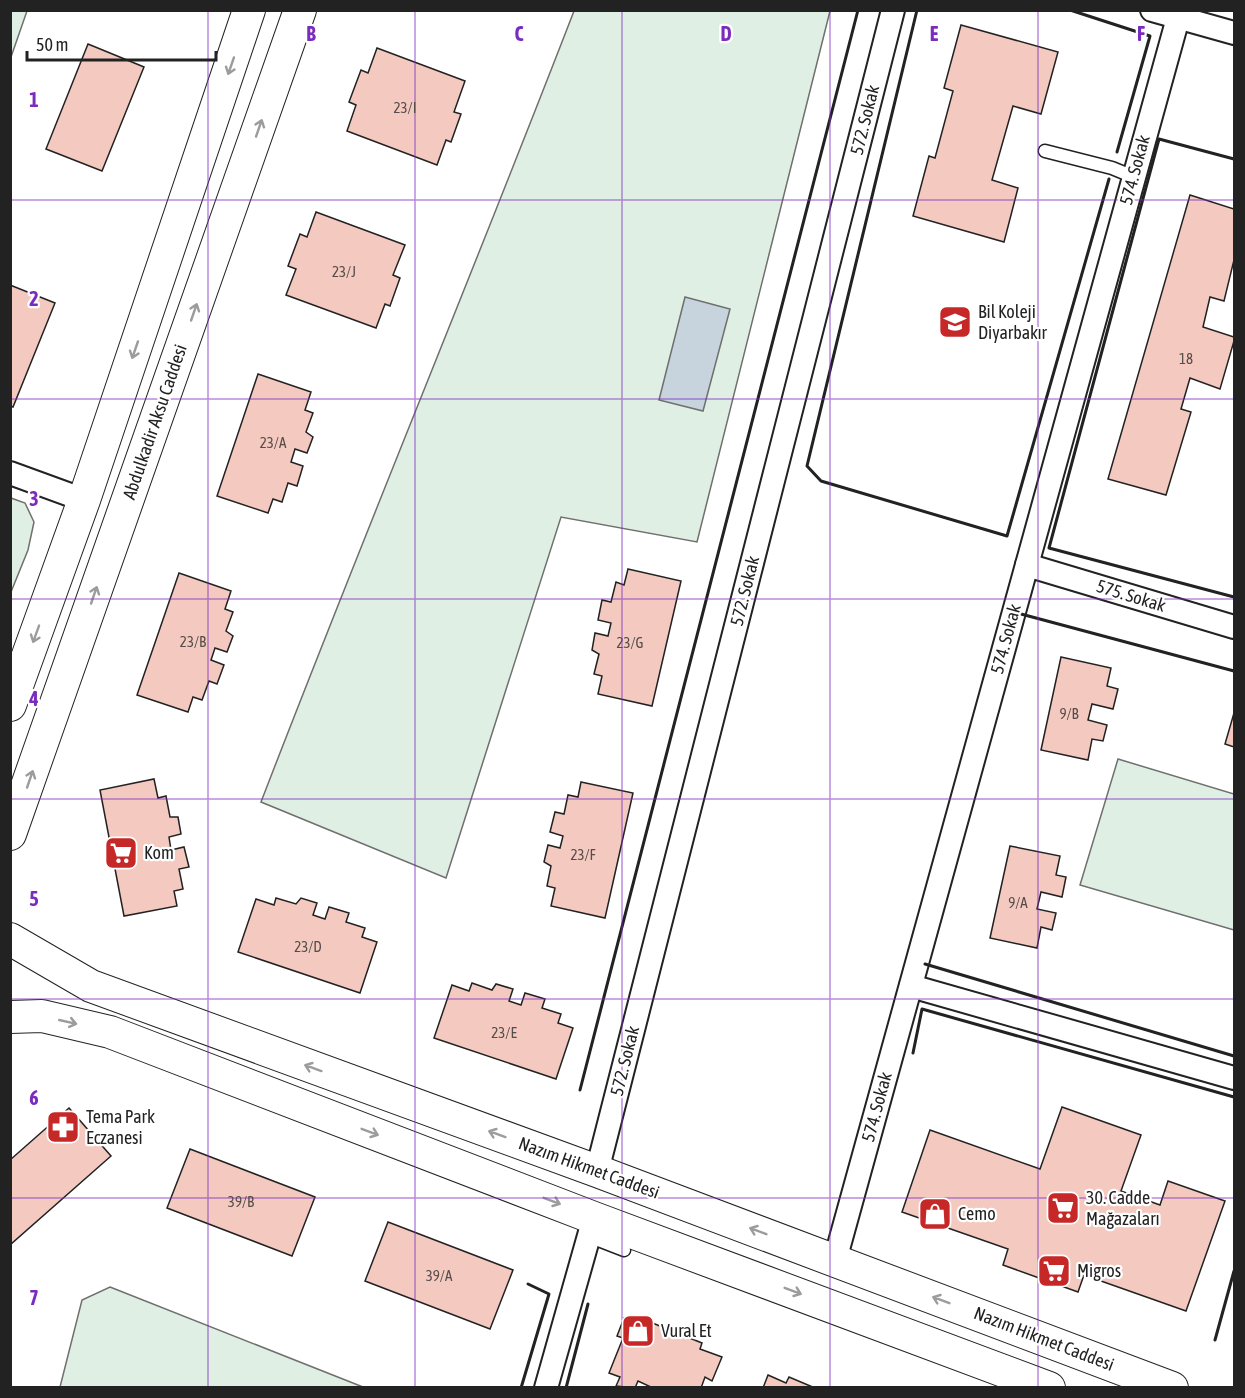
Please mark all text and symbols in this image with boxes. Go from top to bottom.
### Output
text: B [306,22,316,45]
text: C [515,22,524,45]
text: D [720,22,732,45]
text: E [930,22,939,45]
text: F [1137,22,1145,45]
scale bar [27,24,216,62]
text: 50 m [36,34,68,55]
one-way arrow [224,56,235,75]
street label: 572. Sokak [846,83,883,157]
text: 1 [29,88,39,111]
house number: 23/I [394,99,417,116]
one-way arrow [254,119,265,138]
street label: 574. Sokak [1115,133,1154,207]
house number: 23/J [332,263,356,280]
text: 2 [29,287,39,310]
place label: Bil Koleji Diyarbakır [978,301,1048,343]
one-way arrow [190,303,201,322]
school or university icon: Bil Koleji Diyarbakır [937,304,973,340]
one-way arrow [128,340,139,359]
street label: Abdulkadir Aksu Caddesi [118,342,191,502]
house number: 18 [1179,350,1193,367]
house number: 23/A [260,434,287,451]
text: 3 [29,487,39,510]
street label: 572. Sokak [726,554,763,628]
street label: 575. Sokak [1094,575,1168,616]
one-way arrow [90,586,101,605]
street label: 574. Sokak [986,602,1025,676]
one-way arrow [30,624,41,642]
house number: 23/B [180,633,206,650]
house number: 23/G [616,634,644,651]
text: 4 [28,687,39,710]
house number: 9/B [1059,705,1079,722]
one-way arrow [25,770,36,788]
supermarket icon: Kom [103,835,139,871]
place label: Kom [144,842,174,863]
house number: 23/F [570,846,596,863]
text: 5 [29,887,39,910]
house number: 9/A [1008,894,1028,911]
house number: 23/D [294,938,322,955]
one-way arrow [58,1016,77,1028]
house number: 23/E [491,1024,517,1041]
street label: 572. Sokak [606,1024,643,1098]
one-way arrow [304,1062,323,1073]
street label: 574. Sokak [857,1070,896,1144]
text: 6 [29,1086,39,1109]
place label: Tema Park Eczanesi [86,1106,155,1148]
pharmacy icon: Tema Park Eczanesi [45,1109,81,1145]
one-way arrow [360,1127,378,1138]
one-way arrow [488,1128,507,1139]
street label: Nazım Hikmet Caddesi [516,1132,663,1203]
place label: 30. Cadde Mağazaları [1086,1187,1160,1229]
supermarket icon: 30. Cadde Mağazaları [1045,1190,1081,1226]
house number: 39/B [228,1193,254,1210]
shop icon: Cemo [917,1196,953,1232]
one-way arrow [542,1197,560,1208]
place label: Cemo [958,1203,996,1224]
one-way arrow [749,1225,768,1236]
supermarket icon: Migros [1036,1253,1072,1289]
place label: Migros [1077,1260,1121,1281]
house number: 39/A [426,1267,453,1284]
text: 7 [29,1286,39,1309]
one-way arrow [784,1287,802,1298]
one-way arrow [932,1294,951,1305]
street label: Nazım Hikmet Caddesi [971,1302,1117,1375]
shop icon: Vural Et [620,1313,656,1349]
place label: Vural Et [661,1320,712,1341]

